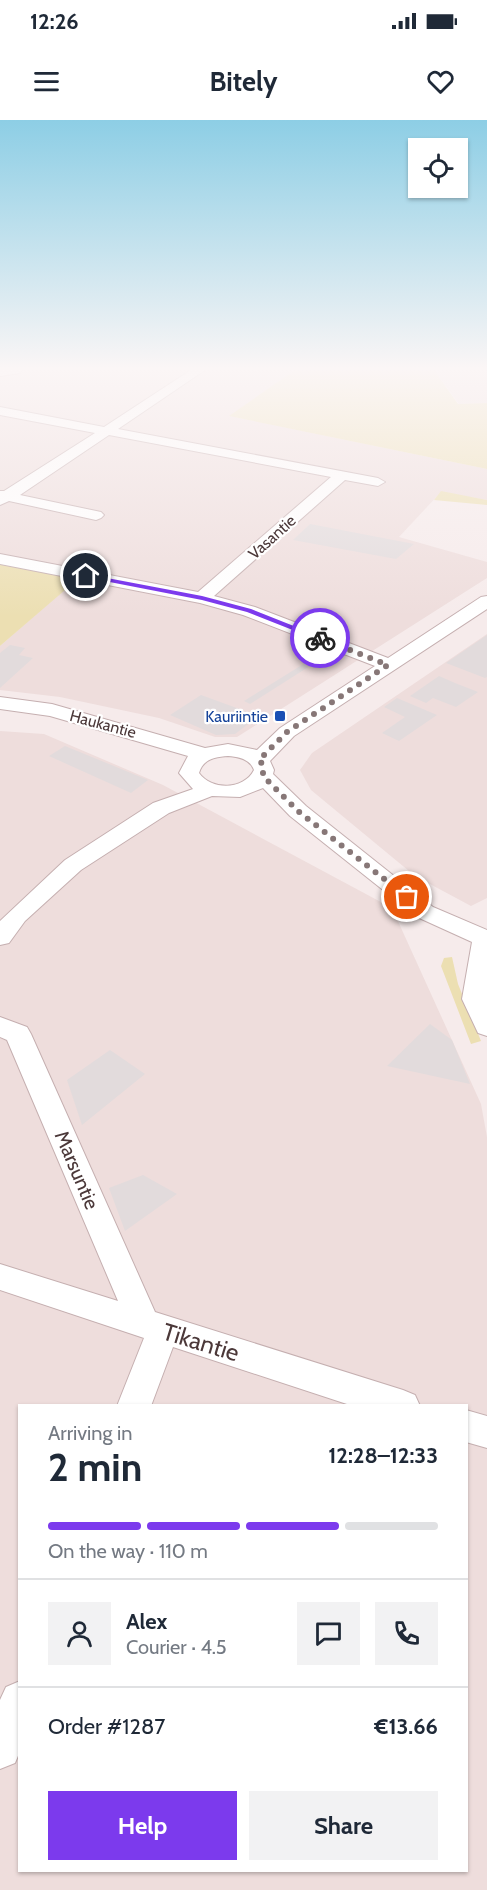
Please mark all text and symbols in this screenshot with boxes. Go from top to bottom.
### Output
text: 12:26 [30,8,79,35]
icon: menu [30,65,63,98]
text: Bitely [210,65,277,98]
icon: heart [424,65,457,98]
map controls [408,138,468,198]
button: locate [408,138,468,198]
street label: Vasantie [244,511,300,563]
pin [60,550,111,601]
icon: home [69,559,102,592]
courier [290,608,350,668]
icon: bike [304,622,337,655]
street label: Haukantie [68,706,138,742]
place label: Kauriintie [205,707,268,726]
marker: Kauriintie [273,709,287,723]
pin [381,871,432,922]
icon: bag [390,880,423,913]
street label: Marsuntie [50,1127,104,1213]
street label: Tikantie [159,1317,243,1367]
text: Arriving in [48,1421,132,1445]
text: 12:28–12:33 [328,1442,438,1469]
text: 2 min [48,1443,142,1491]
text: On the way · 110 m [48,1539,208,1563]
button: person [48,1602,111,1665]
button: chat [297,1602,360,1665]
button: phone [375,1602,438,1665]
text: Alex [126,1608,167,1635]
text: Courier · 4.5 [126,1635,227,1659]
text: Order #1287 [48,1713,165,1740]
text: €13.66 [374,1713,438,1740]
button: Help [48,1791,237,1860]
button: Share [249,1791,438,1860]

